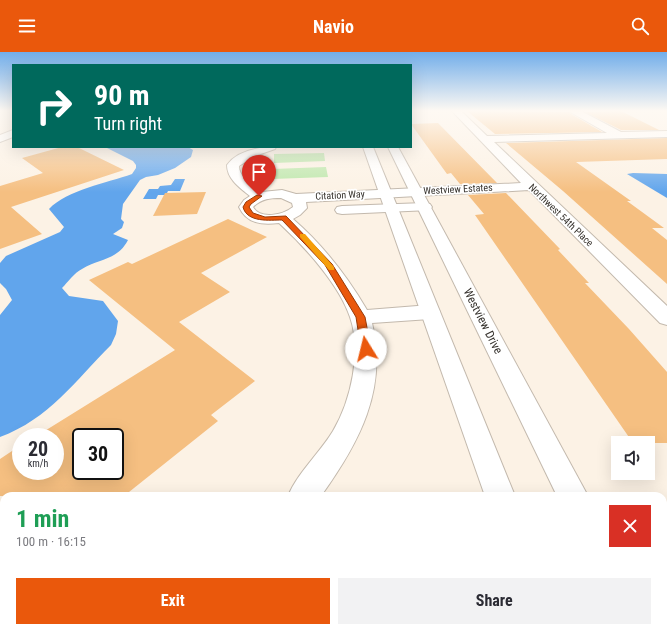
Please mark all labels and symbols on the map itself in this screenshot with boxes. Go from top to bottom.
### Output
pin [242,155,276,196]
street label: Northwest 54th Place [527,181,596,249]
street label: Westview Estates [423,182,493,196]
street label: Citation Way [315,188,365,202]
street label: Westview Drive [461,286,506,356]
position arrow [345,328,387,370]
speed limit sign: 30 [72,428,124,480]

